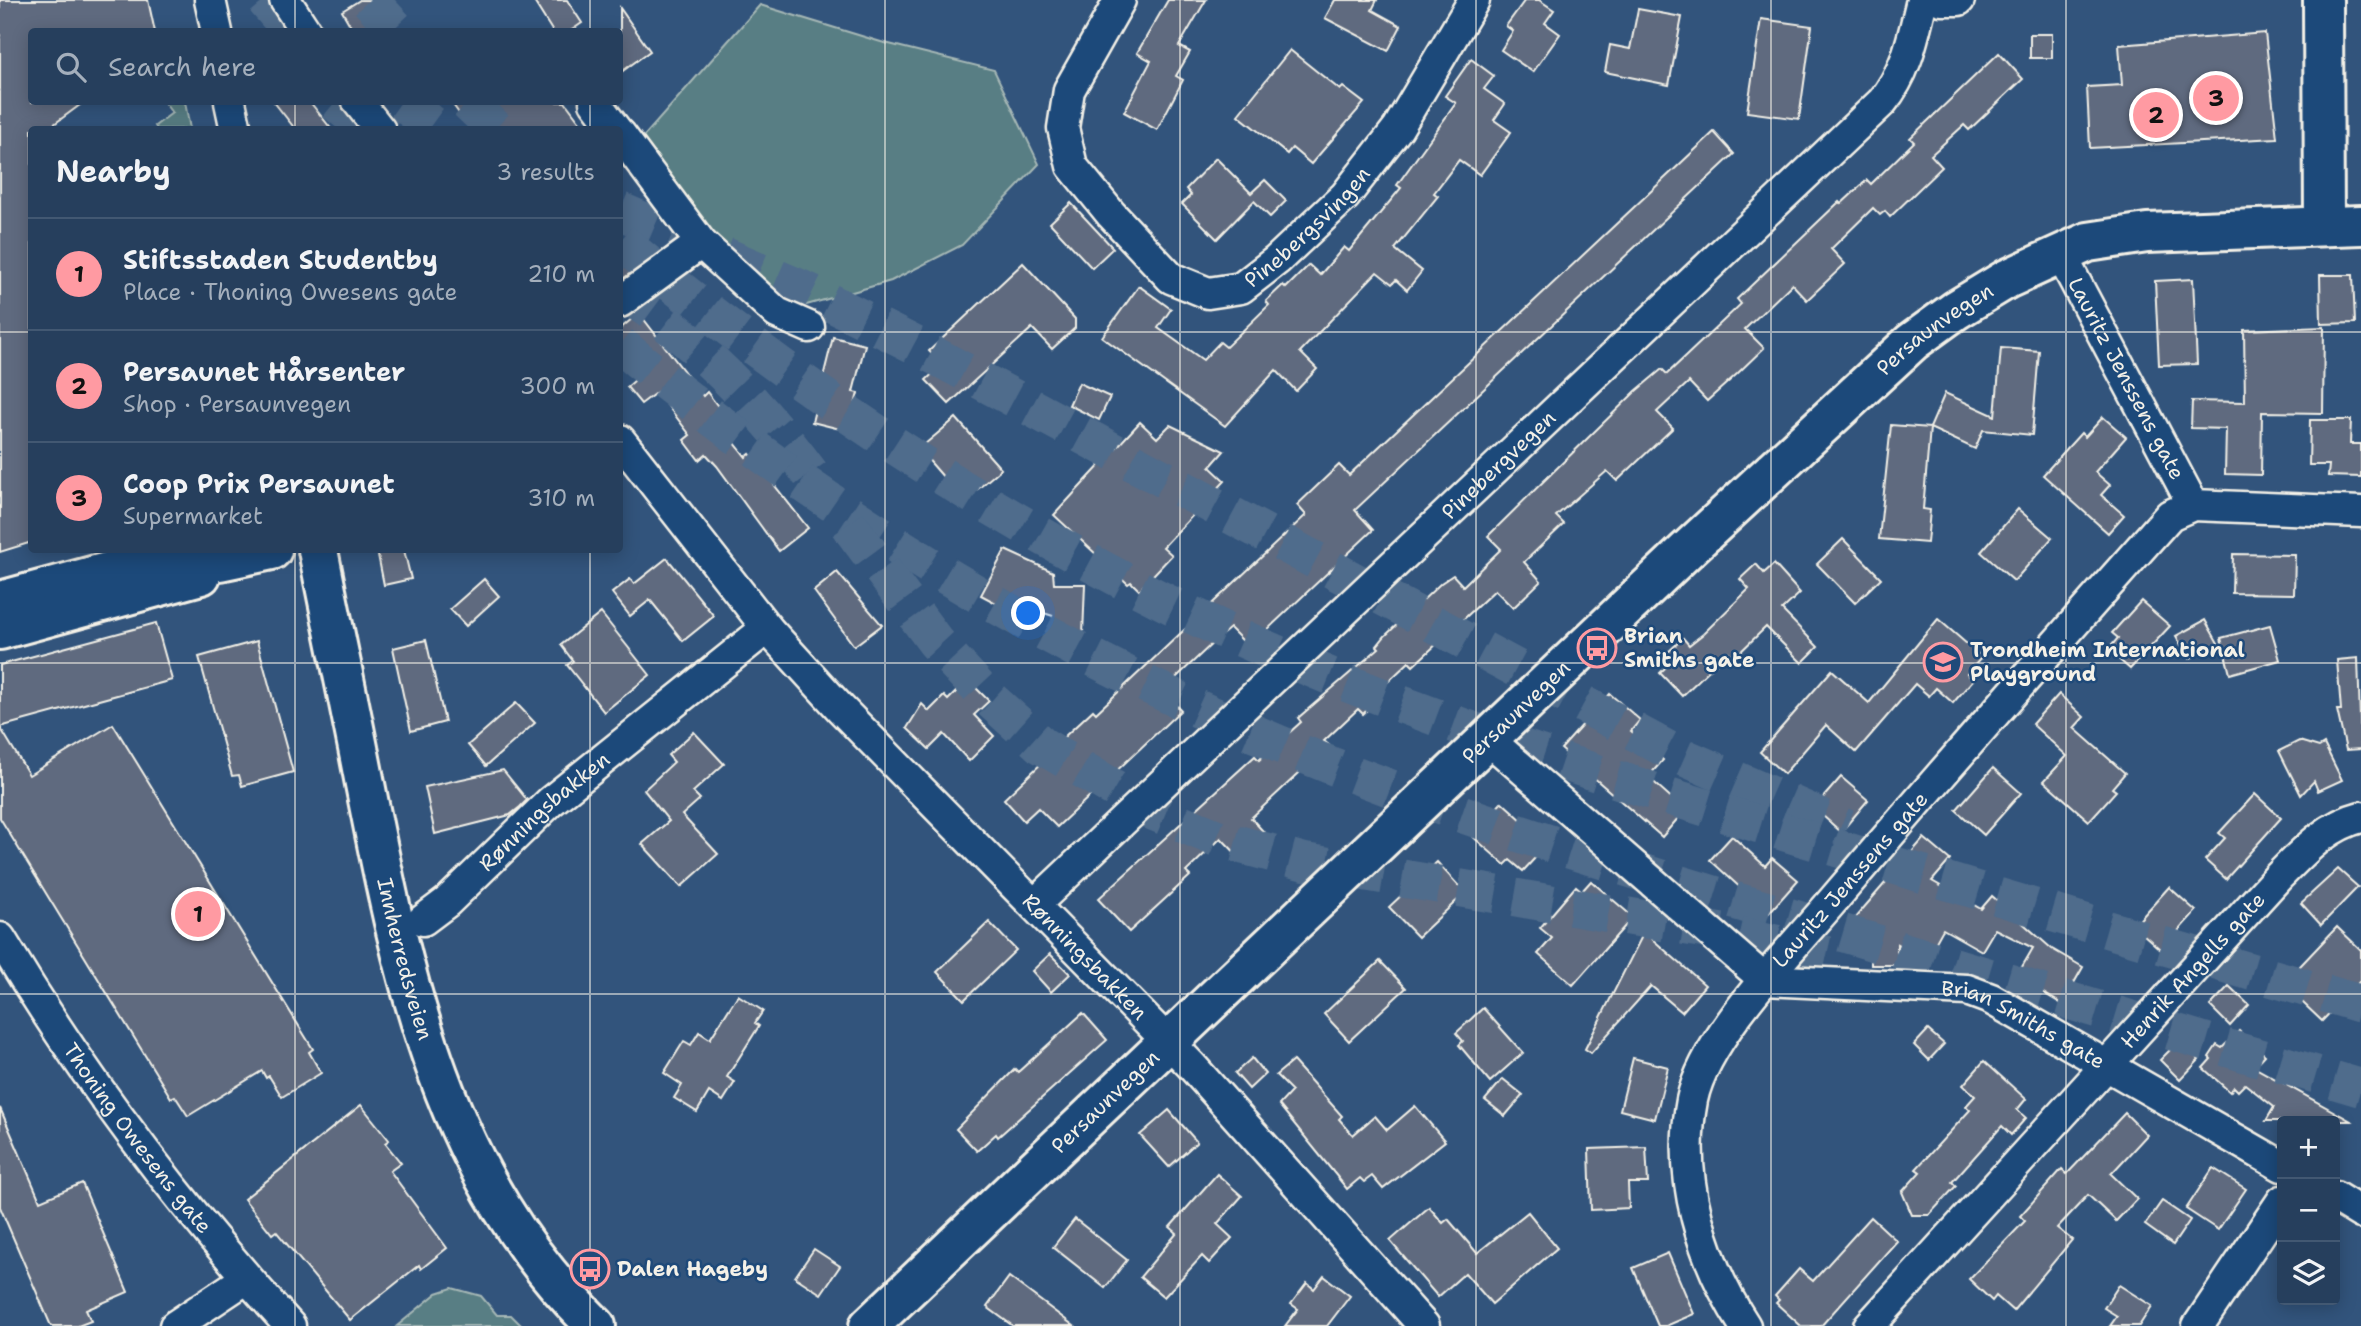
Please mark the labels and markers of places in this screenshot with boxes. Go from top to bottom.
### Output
pin: 3 [2193,72,2239,124]
pin: 2 [2133,89,2179,141]
place label: Brian Smiths gate [1624,622,1754,674]
bus stop icon: Brian Smiths gate [1576,627,1618,669]
place label: Trondheim International Playground [1970,636,2245,688]
school or university icon: Trondheim International Playground [1922,641,1964,683]
pin: 1 [175,888,221,940]
bus stop icon: Dalen Hageby [569,1248,611,1290]
place label: Dalen Hageby [617,1255,768,1283]

